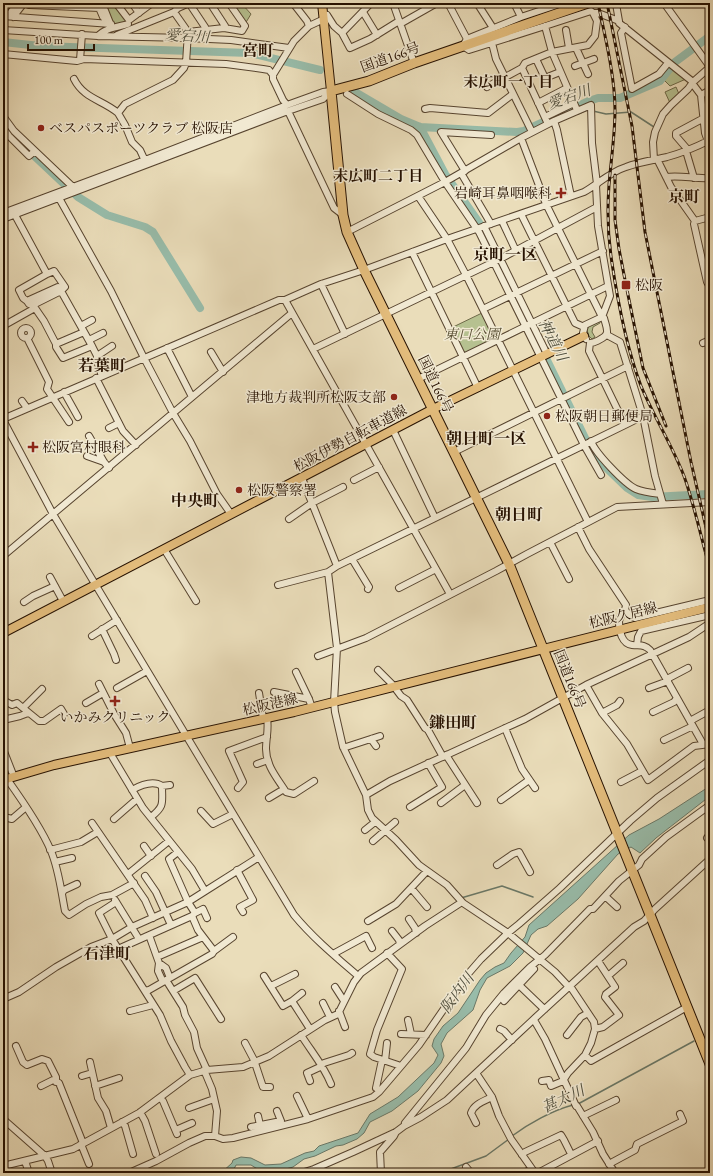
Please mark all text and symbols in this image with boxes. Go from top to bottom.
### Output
water label: 愛宕川 [164,25,212,46]
scale bar [28,26,94,52]
text: 100 m [34,32,64,48]
street label: 国道166号 [358,38,422,76]
district label: 宮町 [242,40,274,61]
district label: 末広町一丁目 [463,72,553,91]
water label: 愛宕川 [544,79,595,113]
place label: ベスパスポーツクラブ 松阪店 [49,119,233,137]
marker: ベスパスポーツクラブ 松阪店 [36,123,46,133]
district label: 末広町二丁目 [333,166,423,185]
place label: 岩崎耳鼻咽喉科 [454,184,552,202]
district label: 京町 [668,186,700,207]
marker: 岩崎耳鼻咽喉科 [555,187,567,199]
district label: 京町一区 [473,244,537,265]
place label: 松阪 [635,276,663,294]
marker: 松阪 [620,279,632,291]
water label: 神道川 [535,315,573,366]
park label: 東口公園 [444,325,502,343]
street label: 国道166号 [414,352,458,416]
district label: 若葉町 [78,355,126,376]
place label: 津地方裁判所松阪支部 [246,388,386,406]
marker: 津地方裁判所松阪支部 [389,392,399,402]
street label: 松阪伊勢自転車道線 [290,400,410,476]
place label: 松阪朝日郵便局 [555,407,653,425]
marker: 松阪朝日郵便局 [542,411,552,421]
district label: 朝日町一区 [446,428,526,449]
place label: 松阪宮村眼科 [42,438,126,456]
marker: 松阪宮村眼科 [27,441,39,453]
place label: 松阪警察署 [247,481,317,499]
marker: 松阪警察署 [234,485,244,495]
district label: 中央町 [171,490,219,511]
district label: 朝日町 [495,504,543,525]
street label: 松阪久居線 [587,598,659,632]
street label: 国道166号 [550,647,590,711]
street label: 松阪港線 [241,689,299,719]
marker: いかみクリニック [109,695,121,707]
place label: いかみクリニック [59,708,171,726]
district label: 鎌田町 [429,712,477,733]
district label: 石津町 [83,943,131,964]
water label: 阪内川 [435,967,479,1016]
water label: 甚太川 [538,1080,589,1117]

